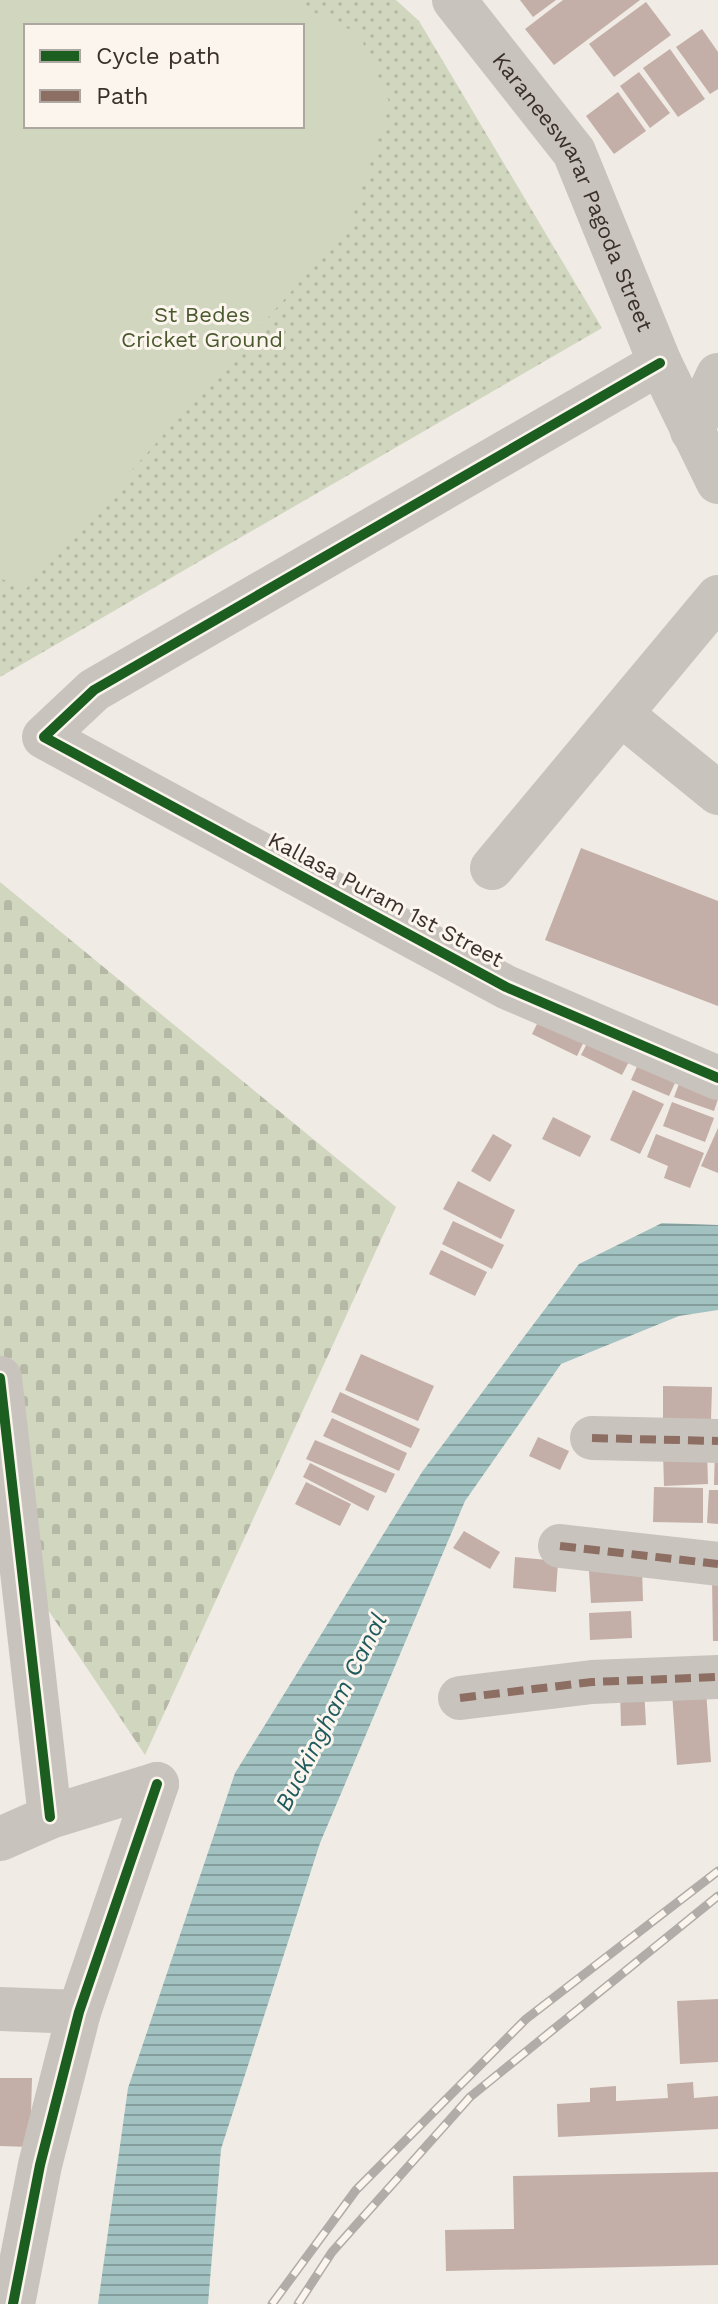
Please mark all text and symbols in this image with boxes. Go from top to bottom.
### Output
legend [24,24,304,128]
text: Cycle path [96,42,221,70]
street label: Karaneeswarar Pagoda Street [487,48,658,335]
text: Path [96,82,149,110]
park label: St Bedes Cricket Ground [121,302,283,352]
street label: Kallasa Puram 1st Street [264,827,508,972]
water label: Buckingham Canal [269,1609,393,1815]

